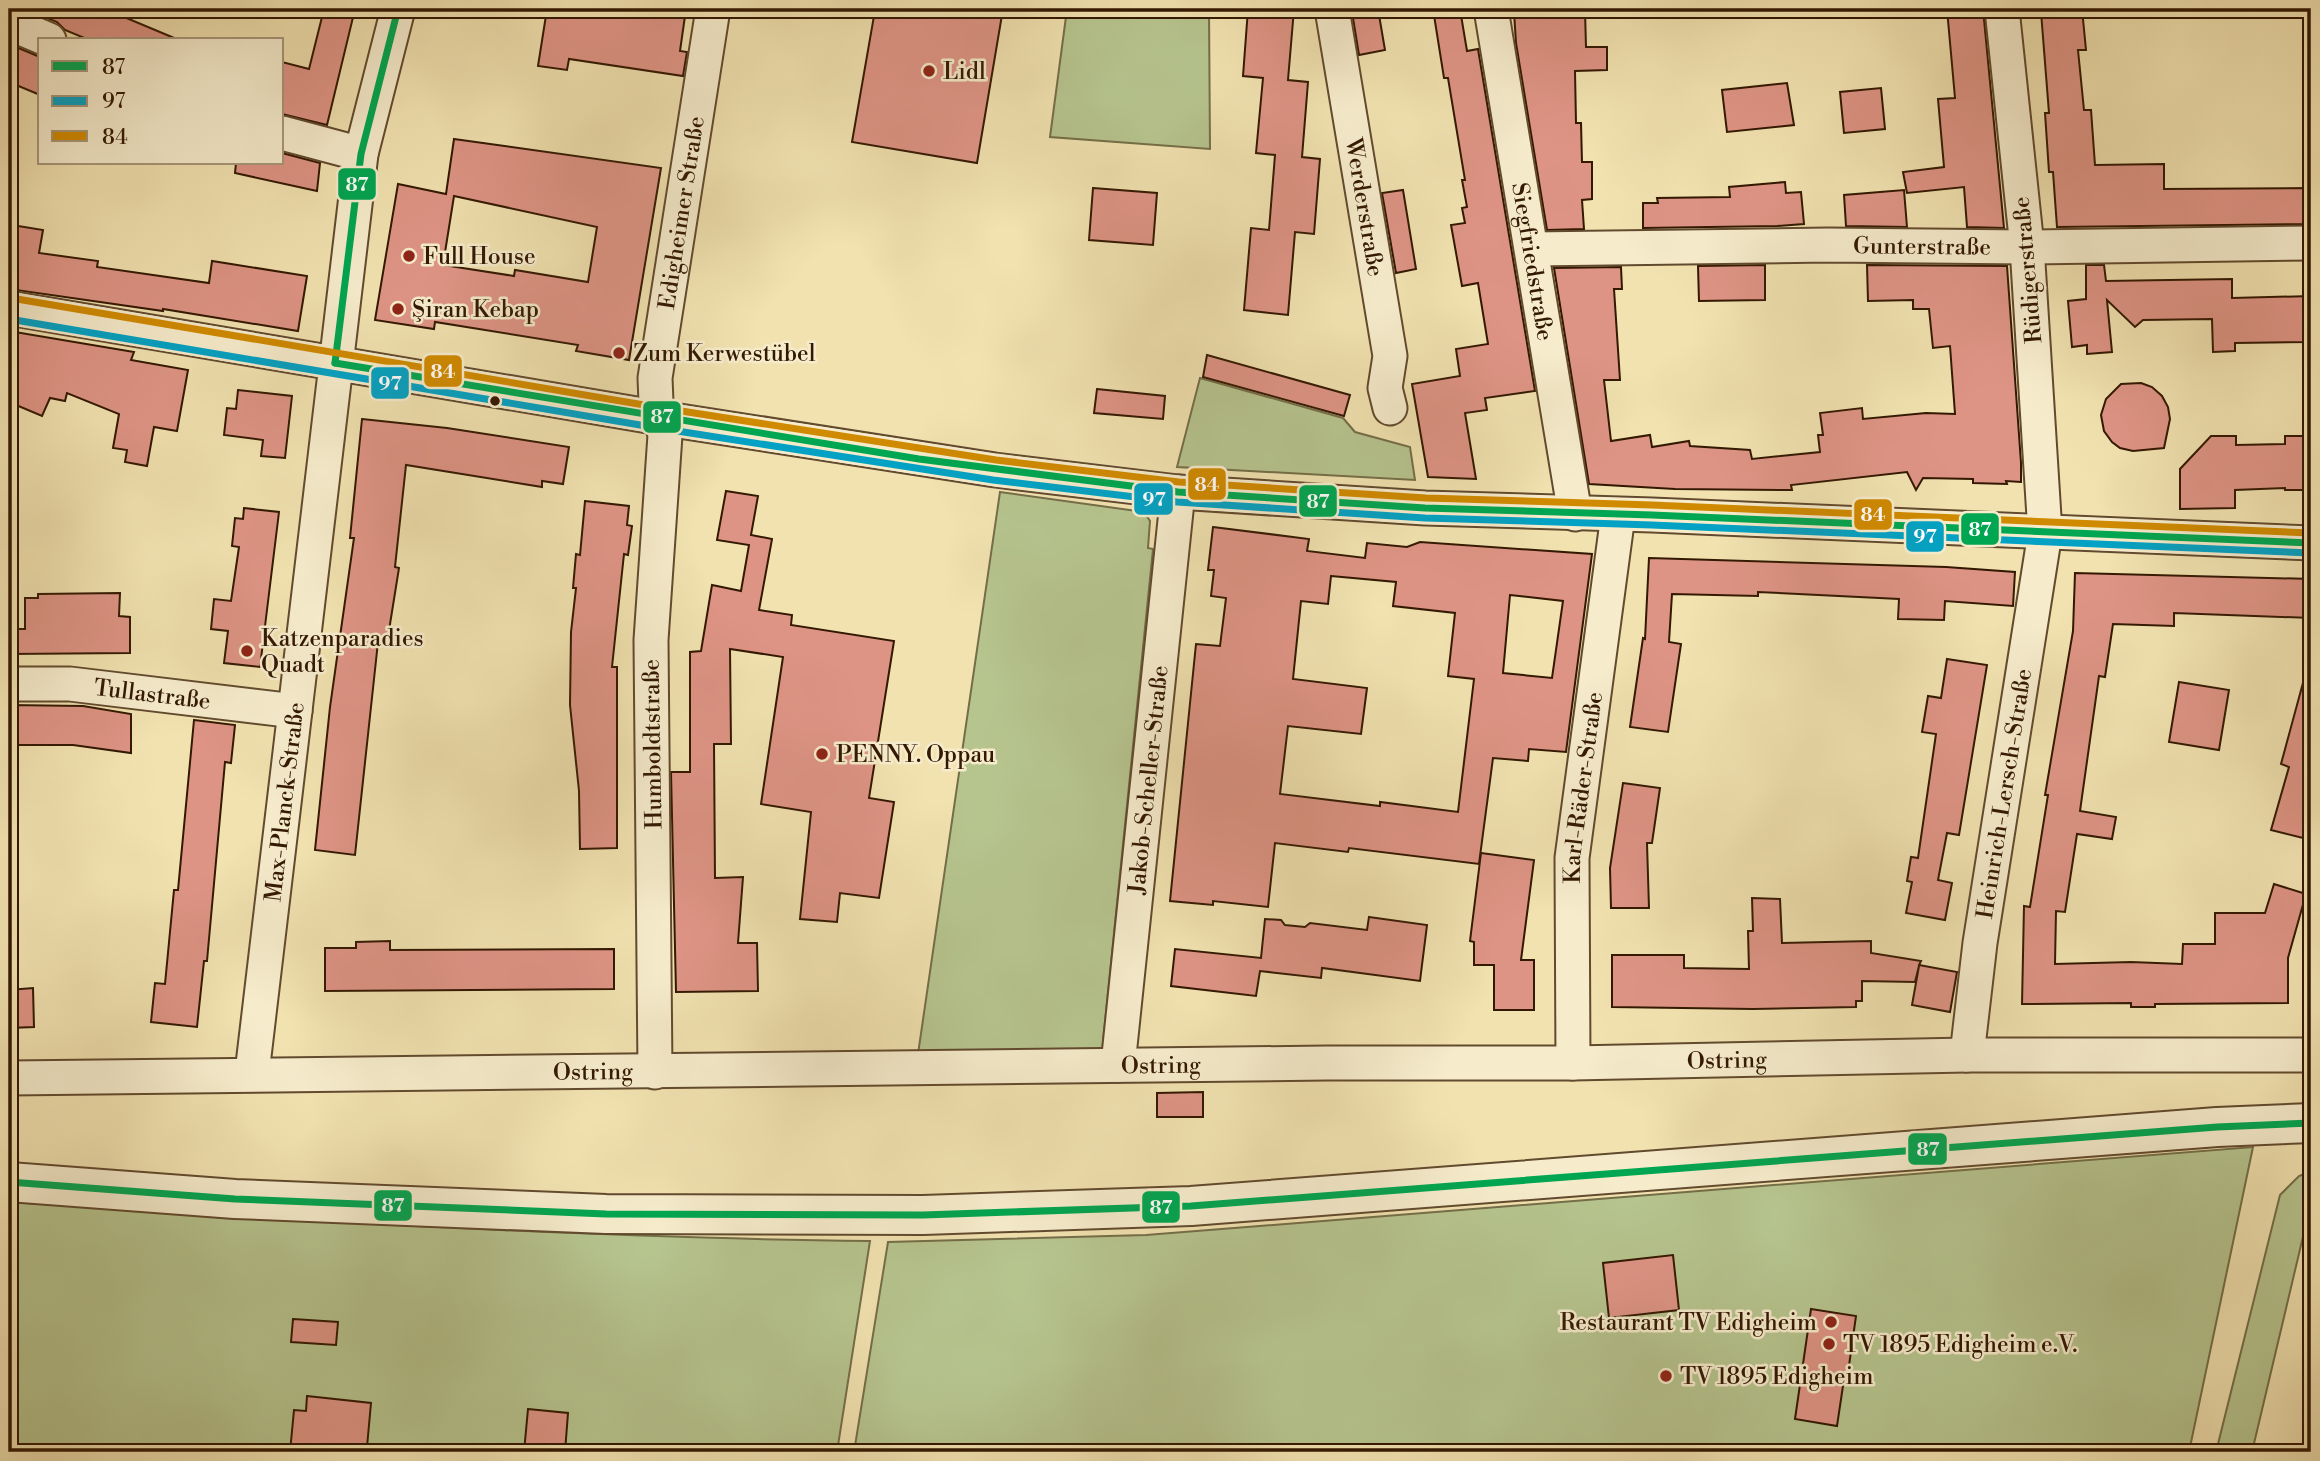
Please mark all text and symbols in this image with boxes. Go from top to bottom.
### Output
legend [38,38,284,164]
text: 87 [102,55,126,81]
place label: Lidl [943,58,986,86]
marker: Lidl [921,63,937,79]
text: 97 [102,89,126,115]
street label: Edigheimer Straße [653,114,711,312]
text: 84 [102,125,128,151]
street label: Werderstraße [1339,135,1389,279]
line badge: 87 [337,167,377,201]
text: 87 [346,173,368,197]
street label: Siegfriedstraße [1505,181,1559,343]
street label: Rüdigerstraße [2008,195,2048,344]
street label: Gunterstraße [1853,232,1991,262]
place label: Full House [423,243,536,271]
marker: Full House [401,248,417,264]
place label: Şiran Kebap [412,296,539,324]
marker: Şiran Kebap [390,301,406,317]
place label: Zum Kerwestübel [633,340,816,368]
marker: Zum Kerwestübel [611,345,627,361]
line badge: 84 [423,354,463,388]
text: 84 [430,360,456,384]
line badge: 97 [370,366,410,400]
text: 97 [378,372,402,396]
unlabelled marker [488,394,502,408]
line badge: 87 [642,400,682,434]
text: 87 [651,405,673,429]
line badge: 84 [1187,467,1227,501]
text: 84 [1194,473,1220,497]
line badge: 97 [1133,482,1174,516]
line badge: 87 [1298,484,1338,518]
text: 97 [1142,488,1166,512]
text: 87 [1307,490,1329,514]
line badge: 84 [1853,498,1893,531]
text: 84 [1860,503,1886,527]
line badge: 87 [1960,512,2000,546]
text: 87 [1969,518,1991,542]
line badge: 97 [1905,520,1945,553]
text: 97 [1913,525,1937,549]
place label: Katzenparadies Quadt [261,625,424,679]
marker: Katzenparadies Quadt [239,643,255,659]
street label: Humboldtstraße [638,659,668,829]
street label: Jakob-Scheller-Straße [1123,664,1175,896]
street label: Heinrich-Lersch-Straße [1971,667,2038,921]
street label: Tullastraße [92,674,212,716]
street label: Karl-Räder-Straße [1559,690,1609,884]
street label: Max-Planck-Straße [259,701,311,903]
place label: PENNY. Oppau [836,741,995,769]
marker: PENNY. Oppau [814,746,830,762]
street label: Ostring [1687,1046,1767,1076]
street label: Ostring [1121,1051,1201,1080]
street label: Ostring [553,1058,633,1087]
line badge: 87 [1907,1132,1948,1166]
text: 87 [1917,1138,1939,1162]
line badge: 87 [373,1189,413,1222]
line badge: 87 [1141,1190,1181,1224]
text: 87 [382,1194,404,1218]
text: 87 [1150,1196,1172,1220]
place label: Restaurant TV Edigheim [1560,1309,1817,1337]
marker: Restaurant TV Edigheim [1823,1314,1839,1330]
place label: TV 1895 Edigheim e.V. [1843,1331,2078,1359]
marker: TV 1895 Edigheim e.V. [1821,1336,1837,1352]
place label: TV 1895 Edigheim [1680,1363,1873,1391]
marker: TV 1895 Edigheim [1658,1368,1674,1384]

